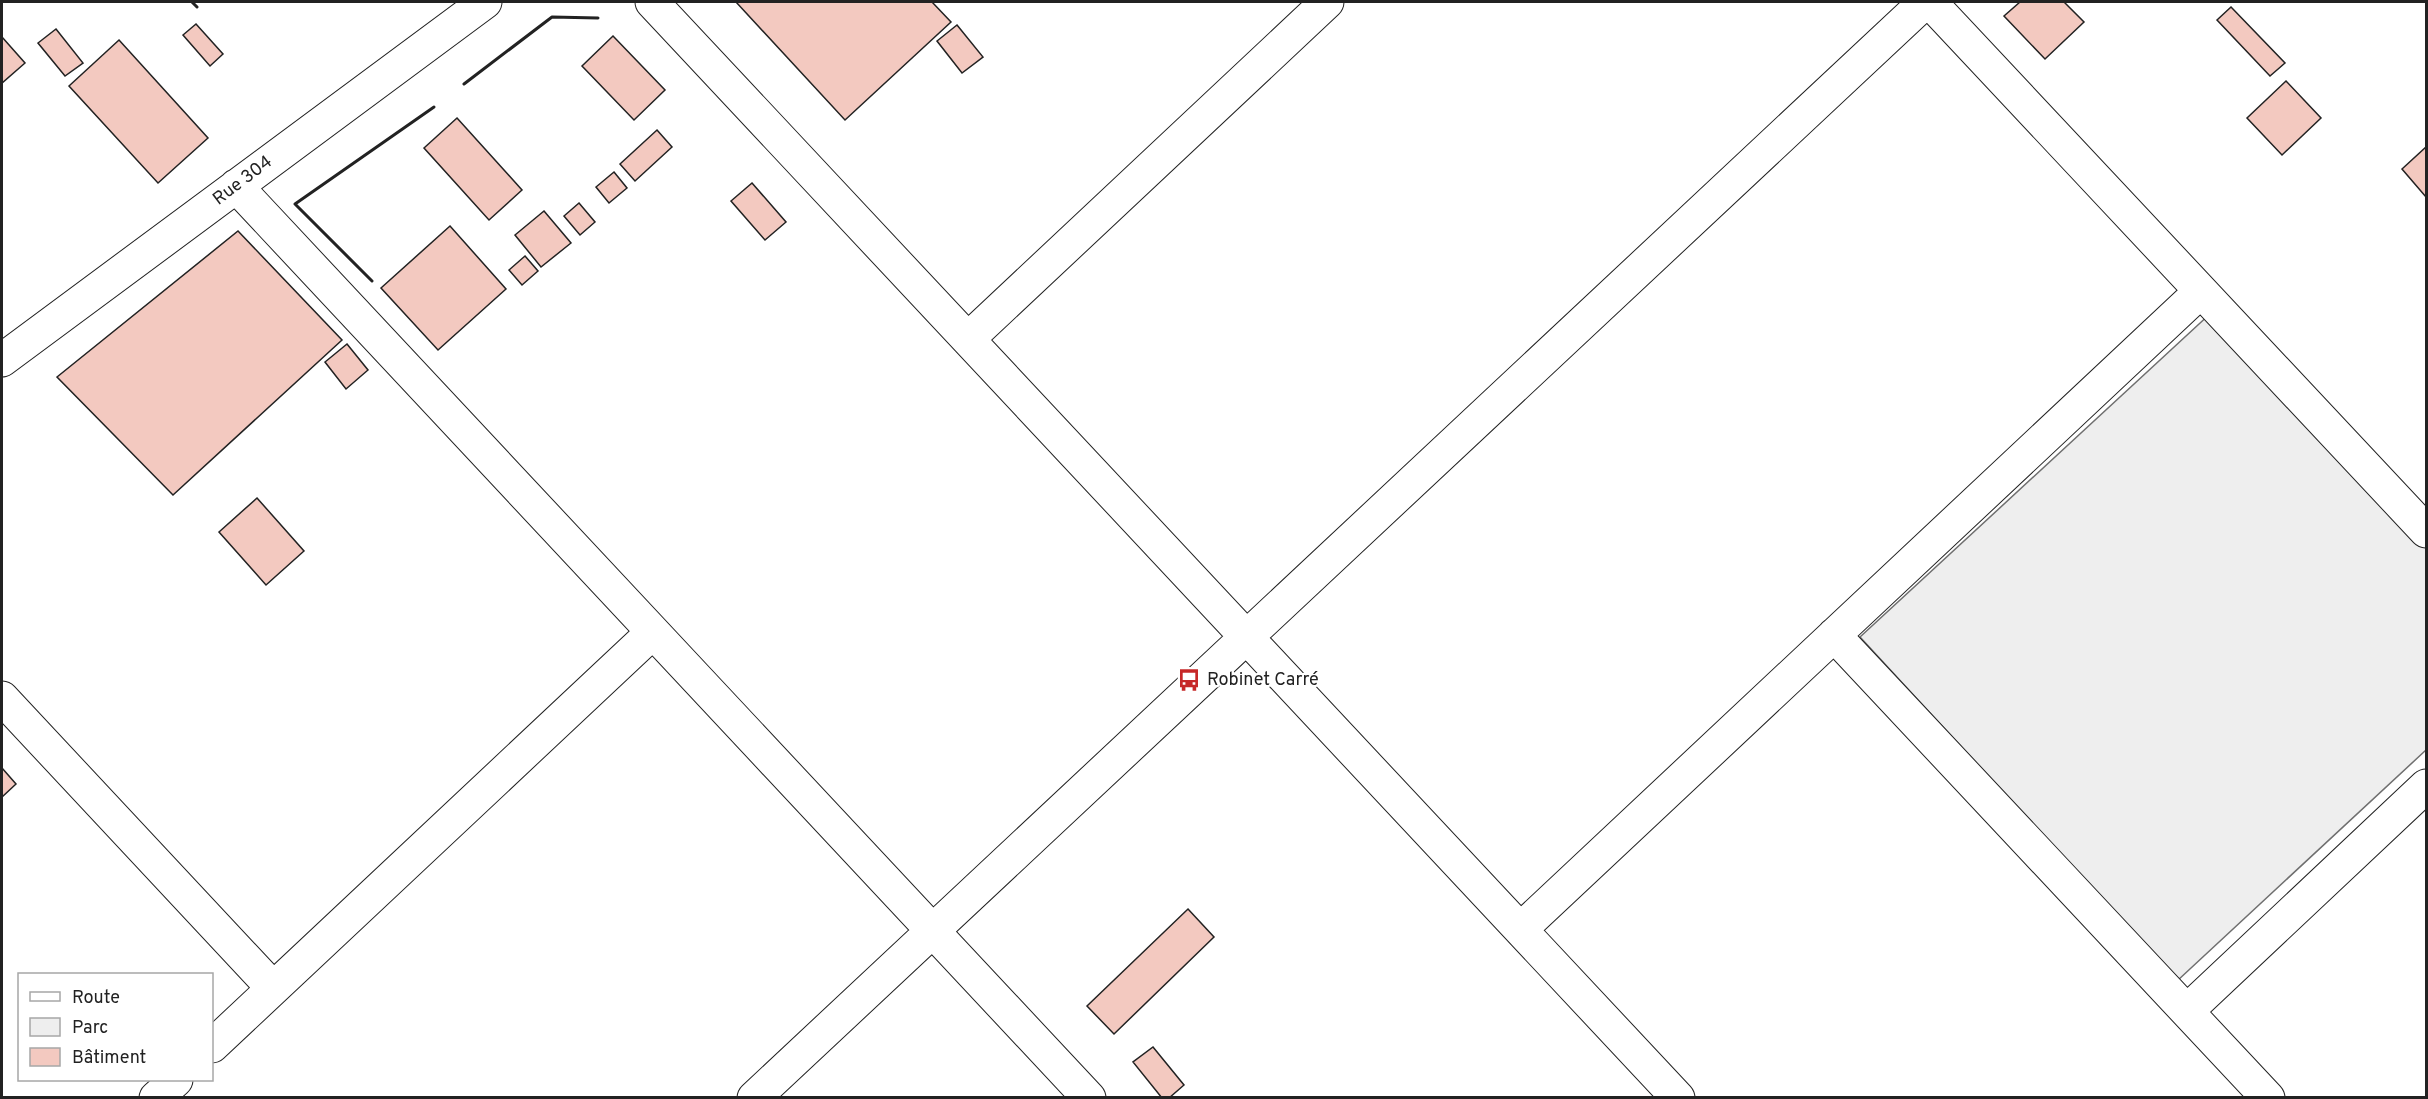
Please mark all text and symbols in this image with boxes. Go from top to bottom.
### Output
street label: Rue 304 [209,151,277,211]
bus stop icon: Robinet Carré [1176,667,1202,693]
place label: Robinet Carré [1207,669,1319,692]
legend [18,973,213,1081]
text: Route [72,987,120,1010]
text: Parc [72,1017,108,1040]
text: Bâtiment [72,1047,146,1070]

